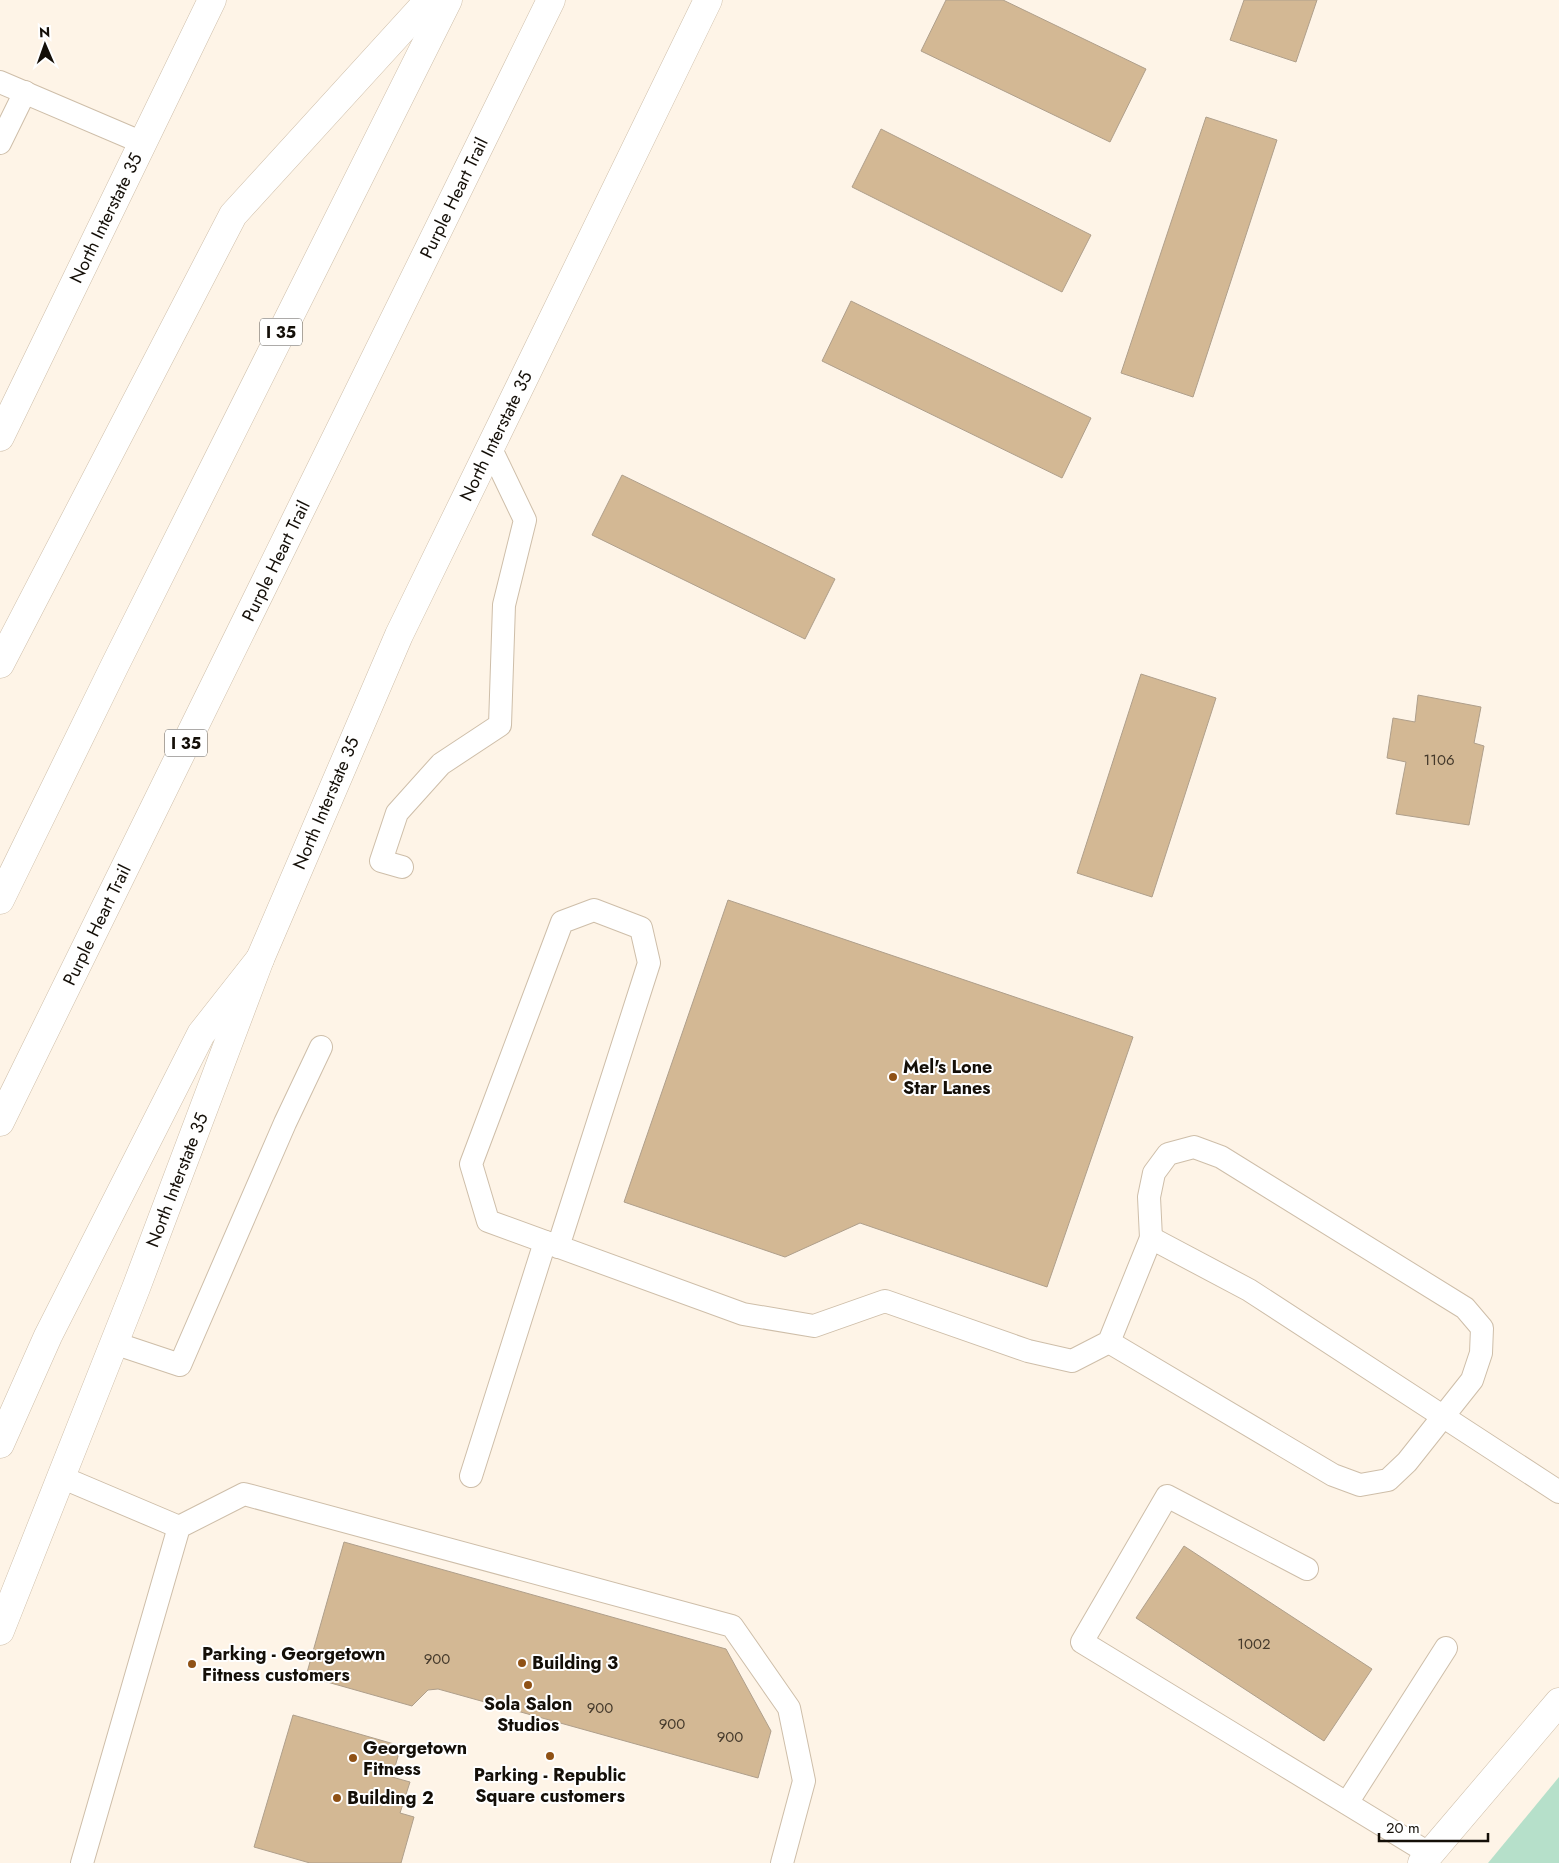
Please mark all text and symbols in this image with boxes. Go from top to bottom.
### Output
north arrow [20,20,70,70]
text: N [39,22,50,42]
street label: Purple Heart Trail [413,133,495,263]
street label: North Interstate 35 [63,149,149,287]
road number: I 35 [260,318,302,346]
street label: North Interstate 35 [453,367,539,505]
street label: Purple Heart Trail [235,496,317,626]
road number: I 35 [165,730,207,756]
street label: North Interstate 35 [286,733,366,873]
house number: 1106 [1423,749,1455,771]
street label: Purple Heart Trail [56,860,138,990]
place label: Mel's Lone Star Lanes [903,1054,992,1101]
marker: Mel's Lone Star Lanes [887,1071,899,1083]
street label: North Interstate 35 [139,1109,215,1251]
house number: 1002 [1237,1633,1271,1655]
place label: Parking - Georgetown Fitness customers [202,1641,385,1688]
house number: 900 [424,1648,450,1670]
place label: Building 3 [532,1650,618,1676]
marker: Building 3 [516,1657,528,1669]
marker: Parking - Georgetown Fitness customers [186,1658,198,1670]
marker: Sola Salon Studios [522,1679,534,1691]
place label: Sola Salon Studios [484,1691,572,1738]
house number: 900 [587,1697,613,1719]
house number: 900 [659,1713,685,1735]
house number: 900 [717,1726,743,1748]
place label: Georgetown Fitness [363,1735,467,1782]
marker: Parking - Republic Square customers [544,1750,556,1762]
marker: Georgetown Fitness [347,1752,359,1764]
place label: Parking - Republic Square customers [474,1762,626,1809]
place label: Building 2 [347,1785,434,1811]
marker: Building 2 [331,1792,343,1804]
scale bar [1379,1810,1488,1842]
text: 20 m [1386,1817,1420,1839]

